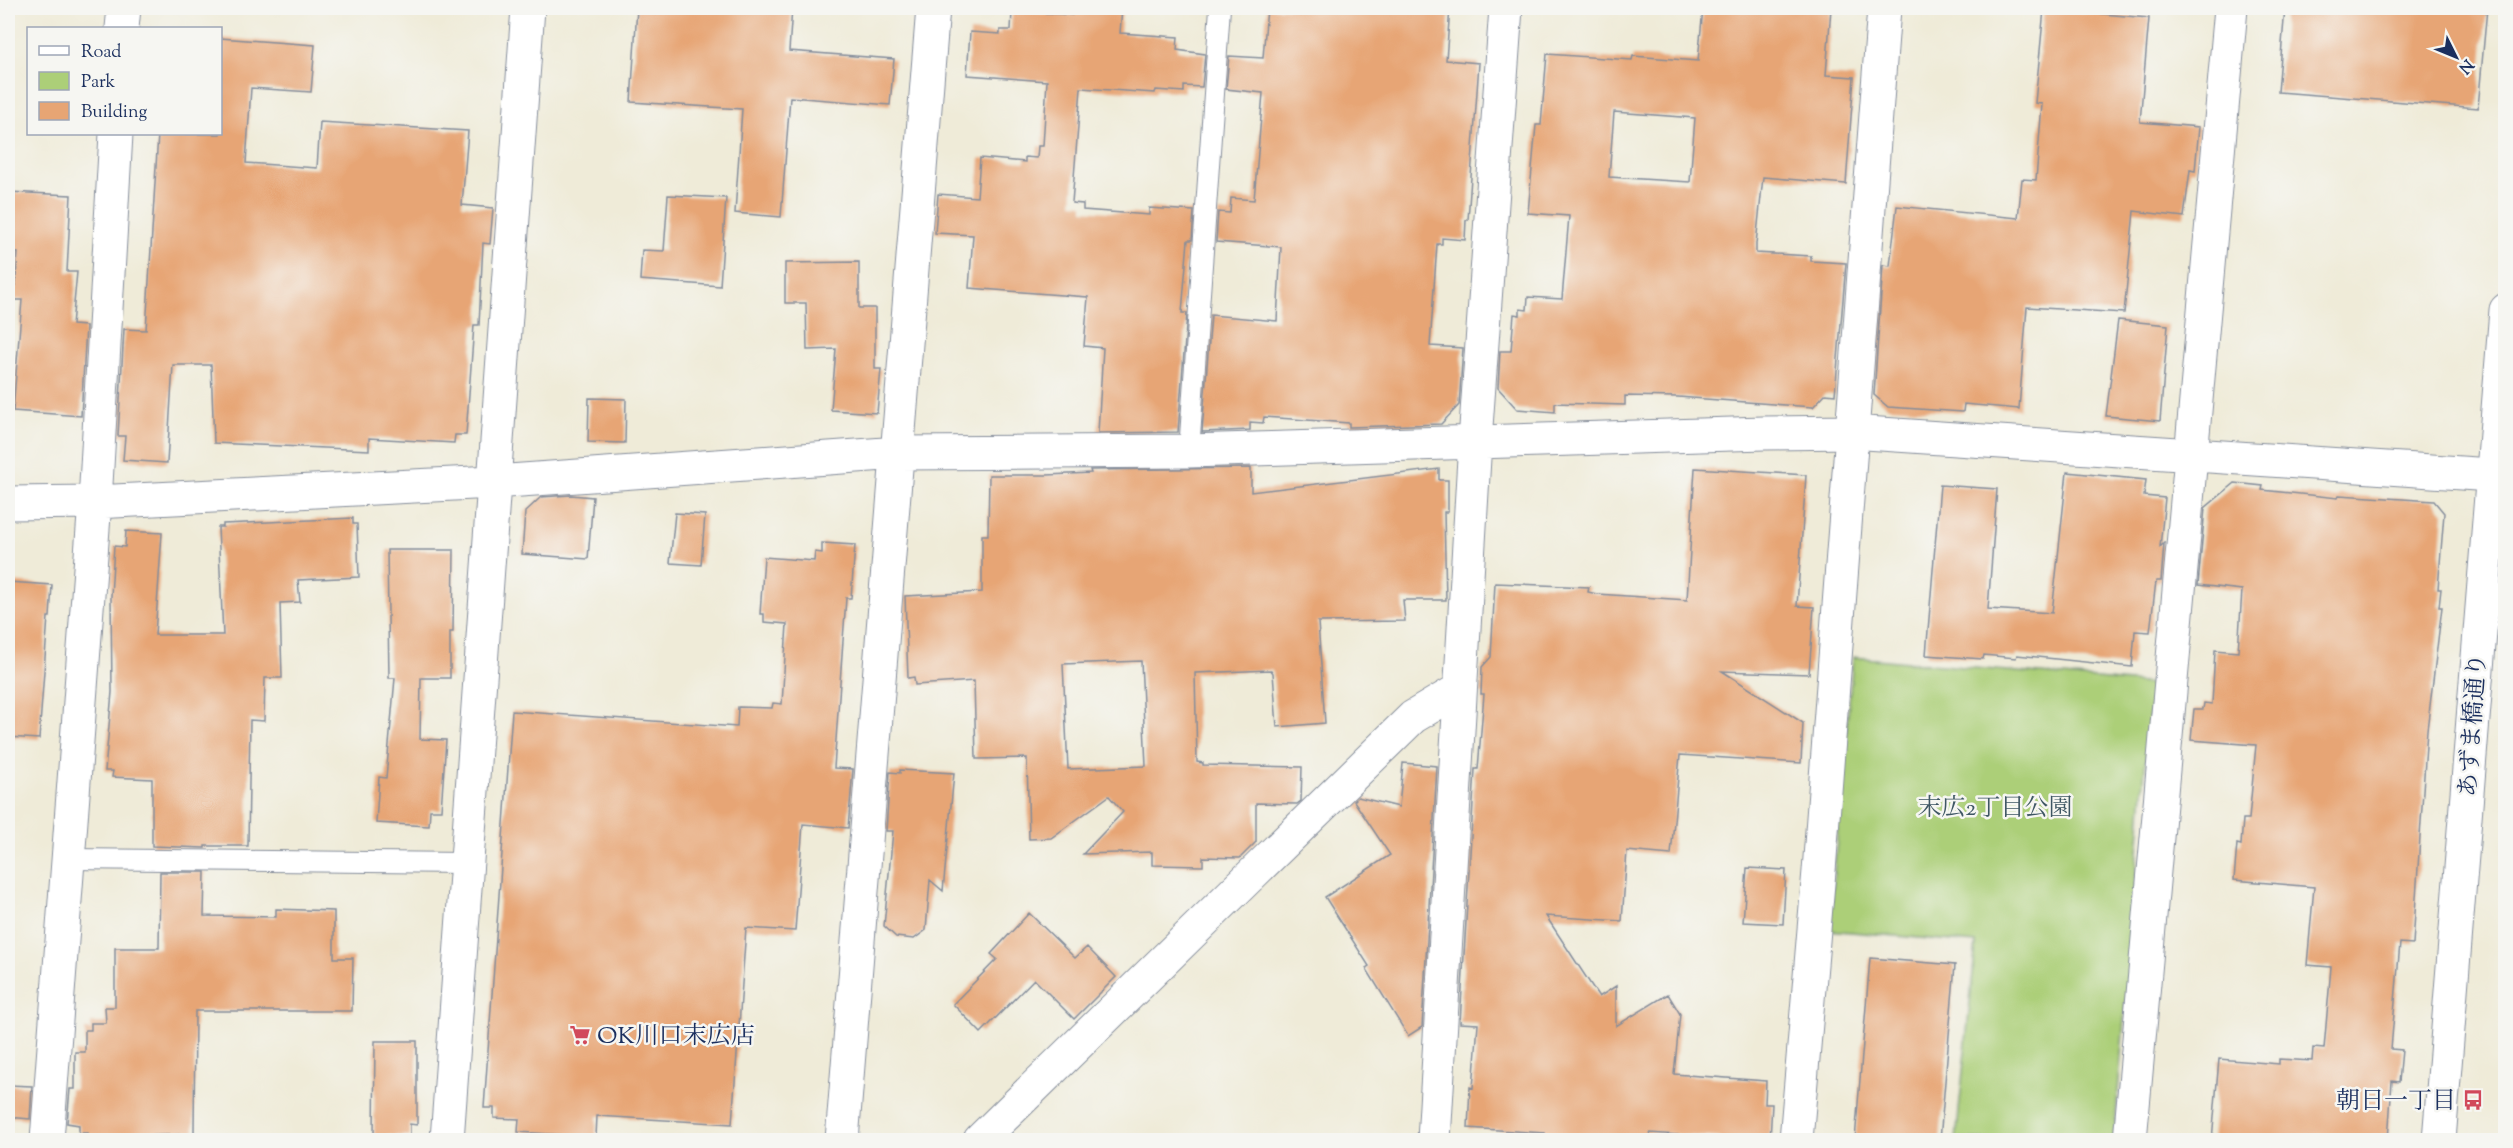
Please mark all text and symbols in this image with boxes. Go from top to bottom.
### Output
legend [27,27,222,135]
north arrow [2426,27,2486,87]
text: Road [81,40,121,66]
text: N [2452,53,2478,78]
text: Park [81,70,116,96]
text: Building [81,100,147,126]
street label: あずま橋通り [2452,652,2496,798]
park label: 末広2丁目公園 [1917,792,2073,826]
place label: OK川口末広店 [597,1020,755,1054]
supermarket icon: OK川口末広店 [568,1023,592,1047]
place label: 朝日一丁目 [2336,1085,2456,1119]
bus stop icon: 朝日一丁目 [2461,1088,2485,1112]

